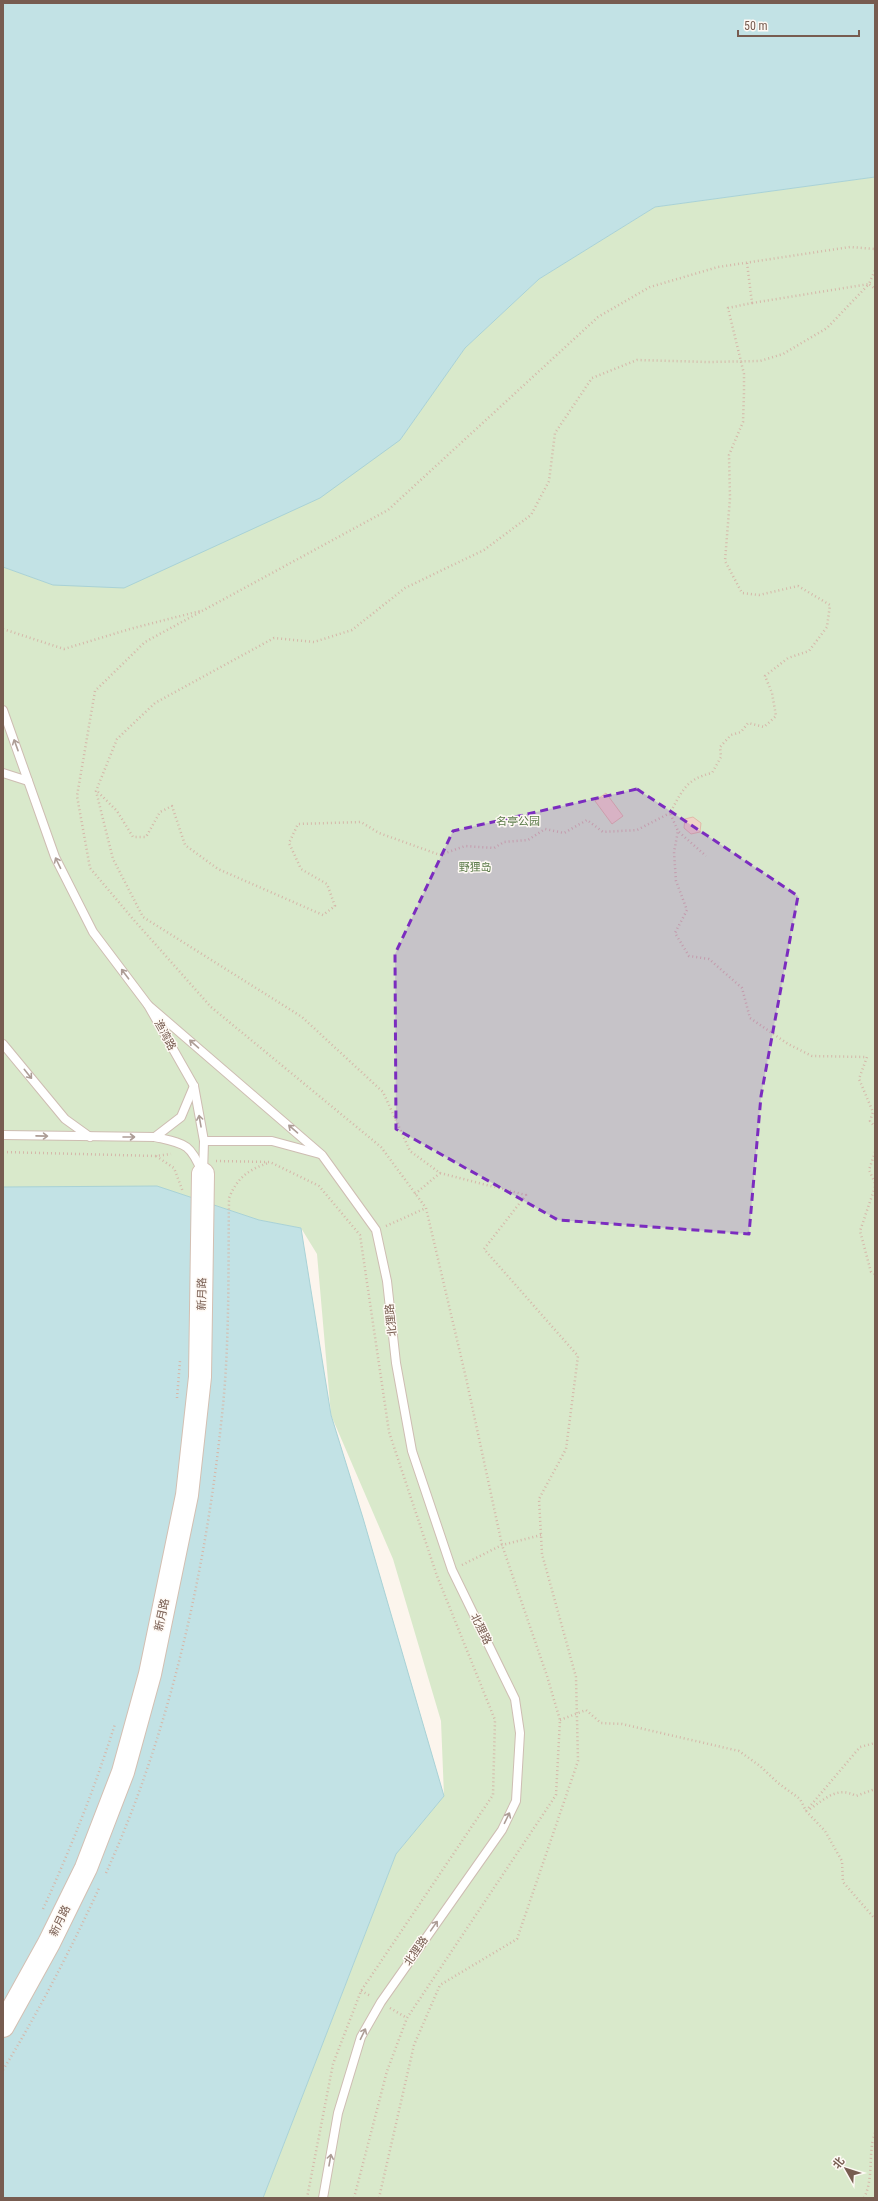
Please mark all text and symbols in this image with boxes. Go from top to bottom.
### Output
scale bar [738,12,859,38]
text: 50 m [744,19,768,33]
one-way arrow [11,740,19,752]
park label: 名亭公园 [496,815,540,828]
one-way arrow [54,857,61,869]
park label: 野狸岛 [459,861,492,874]
one-way arrow [120,968,129,979]
street label: 渔湾路 [151,1017,179,1053]
one-way arrow [189,1040,200,1049]
one-way arrow [24,1069,32,1080]
one-way arrow [196,1115,204,1128]
one-way arrow [287,1125,298,1134]
one-way arrow [35,1132,48,1140]
one-way arrow [122,1133,135,1141]
street label: 新月路 [195,1277,209,1311]
street label: 北狸路 [383,1303,399,1337]
street label: 新月路 [152,1598,172,1632]
street label: 北狸路 [468,1611,494,1647]
one-way arrow [504,1813,511,1825]
street label: 新月路 [47,1903,73,1939]
one-way arrow [430,1920,438,1931]
street label: 北狸路 [401,1934,431,1968]
one-way arrow [360,2029,367,2041]
north arrow [826,2149,866,2189]
one-way arrow [326,2154,334,2167]
text: 北 [830,2155,847,2171]

